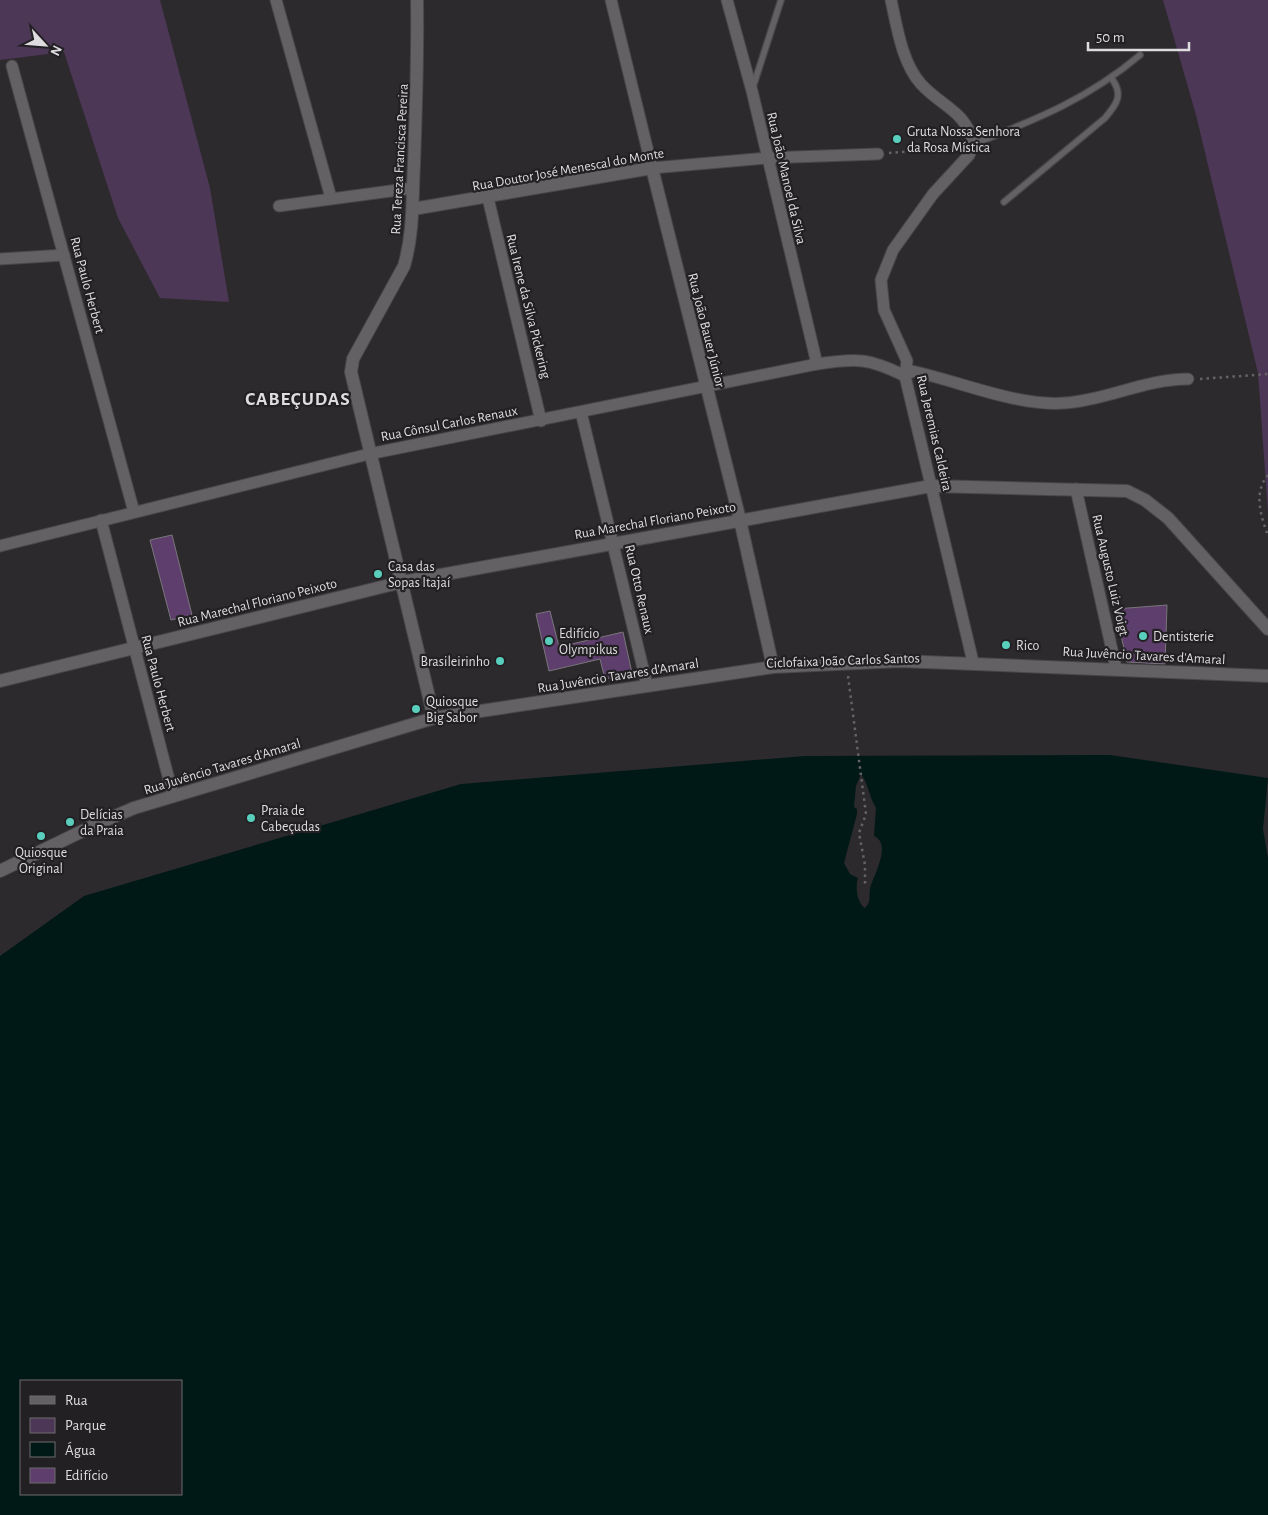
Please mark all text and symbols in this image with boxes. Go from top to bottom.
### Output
north arrow [20,20,70,70]
scale bar [1088,20,1189,52]
text: 50 m [1096,30,1125,45]
text: N [47,43,64,58]
street label: Rua Tereza Francisca Pereira [389,83,411,235]
street label: Rua João Manoel da Silva [764,111,808,246]
place label: Gruta Nossa Senhora da Rosa Mística [907,125,1021,155]
marker: Gruta Nossa Senhora da Rosa Mística [891,133,903,145]
street label: Rua Doutor José Menescal do Monte [471,146,665,194]
street label: Rua Irene da Silva Pickering [503,232,553,380]
street label: Rua Paulo Herbert [67,235,107,336]
street label: Rua João Bauer Júnior [685,272,727,389]
street label: Rua Jeremias Caldeira [914,374,954,493]
district label: CABEÇUDAS [245,390,351,409]
street label: Rua Cônsul Carlos Renaux [380,404,519,444]
street label: Rua Marechal Floriano Peixoto [573,500,737,542]
street label: Rua Augusto Luiz Voigt [1089,513,1131,638]
street label: Rua Otto Renaux [622,543,656,635]
place label: Casa das Sopas Itajaí [388,560,451,590]
marker: Casa das Sopas Itajaí [372,568,384,580]
street label: Rua Marechal Floriano Peixoto [176,576,339,630]
place label: Edifício Olympikus [559,627,618,657]
marker: Dentisterie [1137,630,1149,642]
place label: Dentisterie [1153,630,1214,644]
street label: Rua Paulo Herbert [138,633,178,734]
marker: Edifício Olympikus [543,635,555,647]
marker: Rico [1000,639,1012,651]
place label: Rico [1016,639,1040,653]
street label: Rua Juvêncio Tavares d'Amaral [1062,645,1226,667]
street label: Ciclofaixa João Carlos Santos [766,651,920,671]
place label: Brasileirinho [421,655,490,669]
marker: Brasileirinho [494,655,506,667]
street label: Rua Juvêncio Tavares d'Amaral [536,656,700,696]
place label: Quiosque Big Sabor [426,695,478,725]
marker: Quiosque Big Sabor [410,703,422,715]
street label: Rua Juvêncio Tavares d'Amaral [142,736,302,798]
place label: Praia de Cabeçudas [261,804,320,834]
place label: Delícias da Praia [80,808,124,838]
marker: Praia de Cabeçudas [245,812,257,824]
marker: Delícias da Praia [64,816,76,828]
marker: Quiosque Original [35,830,47,842]
place label: Quiosque Original [15,846,67,876]
legend [20,1380,182,1495]
text: Rua [65,1393,88,1408]
text: Parque [65,1418,106,1433]
text: Água [65,1441,96,1458]
text: Edifício [65,1468,108,1483]

